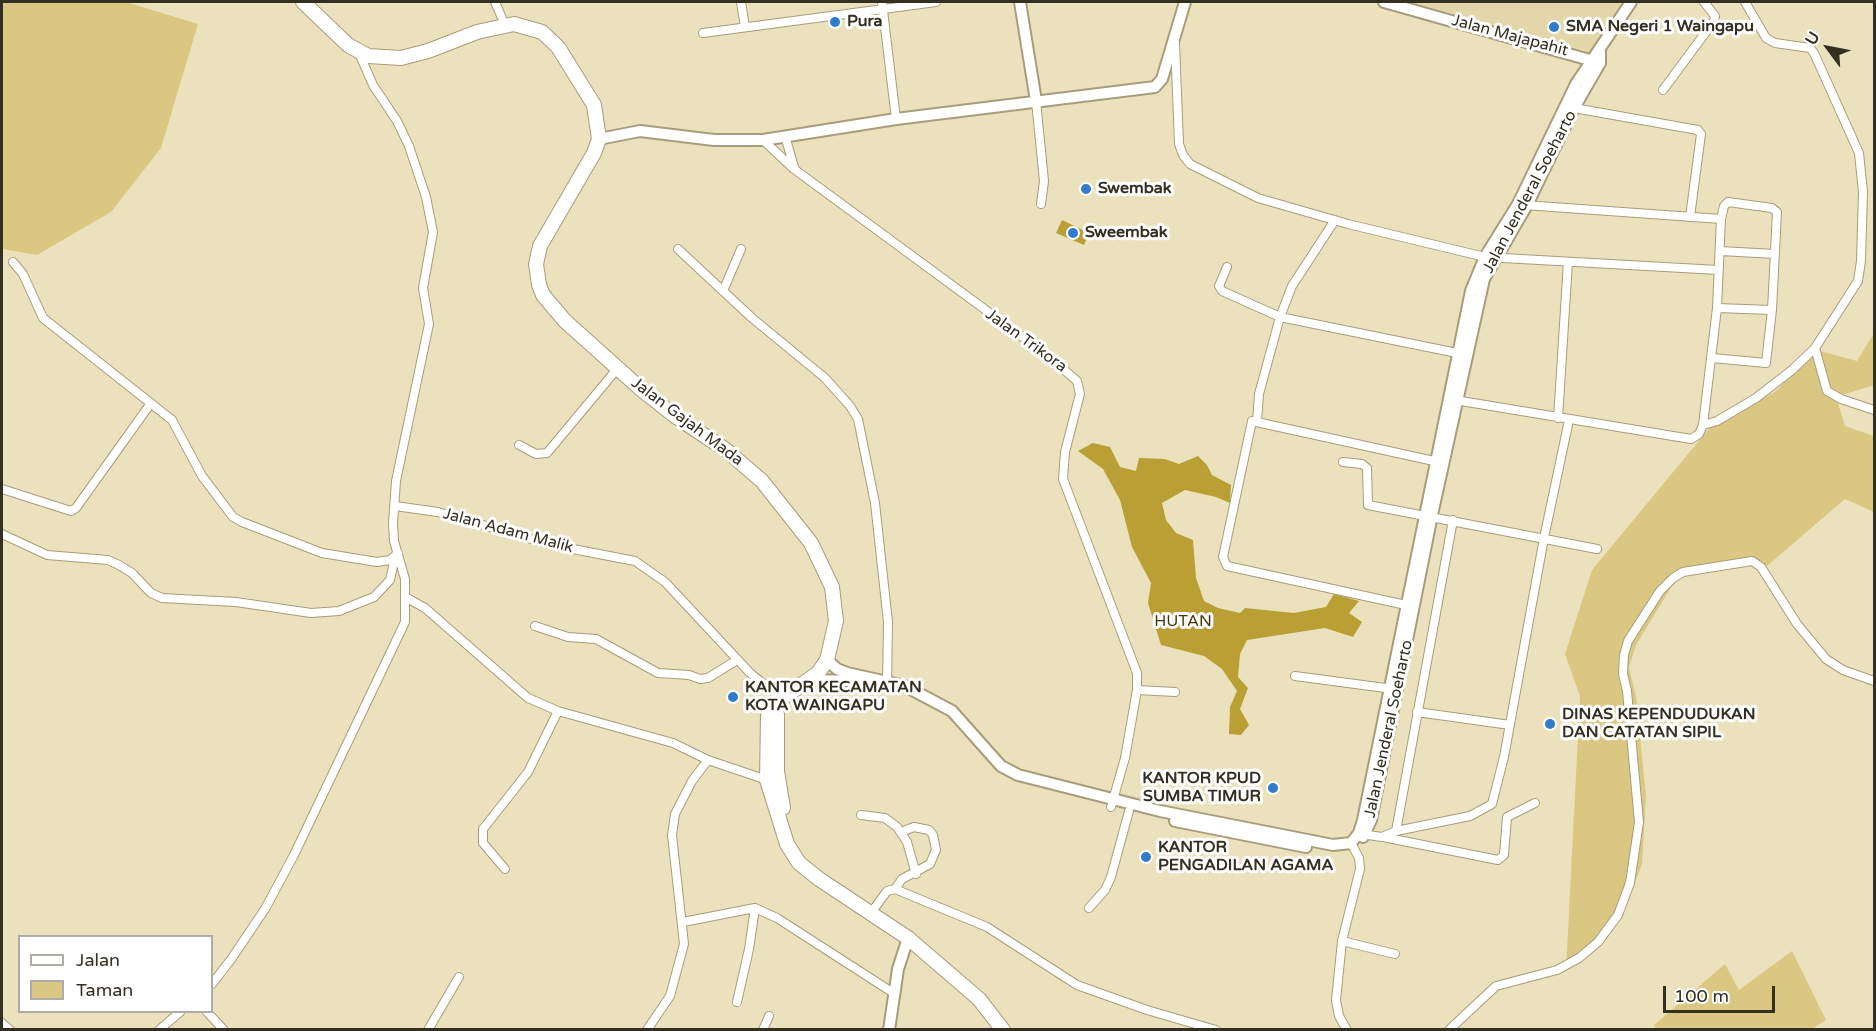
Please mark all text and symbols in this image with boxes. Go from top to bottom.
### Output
street label: Jalan Majapahit [1450,11,1570,61]
place label: Pura [847,12,883,32]
marker: Pura [828,15,842,29]
place label: SMA Negeri 1 Waingapu [1566,17,1754,37]
north arrow [1798,18,1858,78]
marker: SMA Negeri 1 Waingapu [1547,20,1561,34]
text: U [1801,28,1824,49]
street label: Jalan Jenderal Soeharto [1479,107,1581,277]
place label: Swembak [1098,179,1171,199]
marker: Swembak [1079,182,1093,196]
place label: Sweembak [1085,223,1168,243]
marker: Sweembak [1066,226,1080,240]
street label: Jalan Trikora [982,305,1070,377]
street label: Jalan Gajah Mada [627,374,747,470]
street label: Jalan Adam Malik [441,504,575,558]
park label: HUTAN [1154,612,1212,632]
street label: Jalan Jenderal Soeharto [1361,638,1417,820]
place label: KANTOR KECAMATAN KOTA WAINGAPU [745,678,922,716]
marker: KANTOR KECAMATAN KOTA WAINGAPU [726,690,740,704]
place label: DINAS KEPENDUDUKAN DAN CATATAN SIPIL [1562,705,1756,743]
marker: DINAS KEPENDUDUKAN DAN CATATAN SIPIL [1543,717,1557,731]
place label: KANTOR KPUD SUMBA TIMUR [1142,769,1261,807]
marker: KANTOR KPUD SUMBA TIMUR [1266,781,1280,795]
place label: KANTOR PENGADILAN AGAMA [1158,838,1333,876]
marker: KANTOR PENGADILAN AGAMA [1139,850,1153,864]
legend [18,935,213,1013]
text: Jalan [76,949,120,971]
scale bar [1666,974,1778,1012]
text: Taman [76,979,133,1001]
text: 100 m [1674,985,1729,1007]

